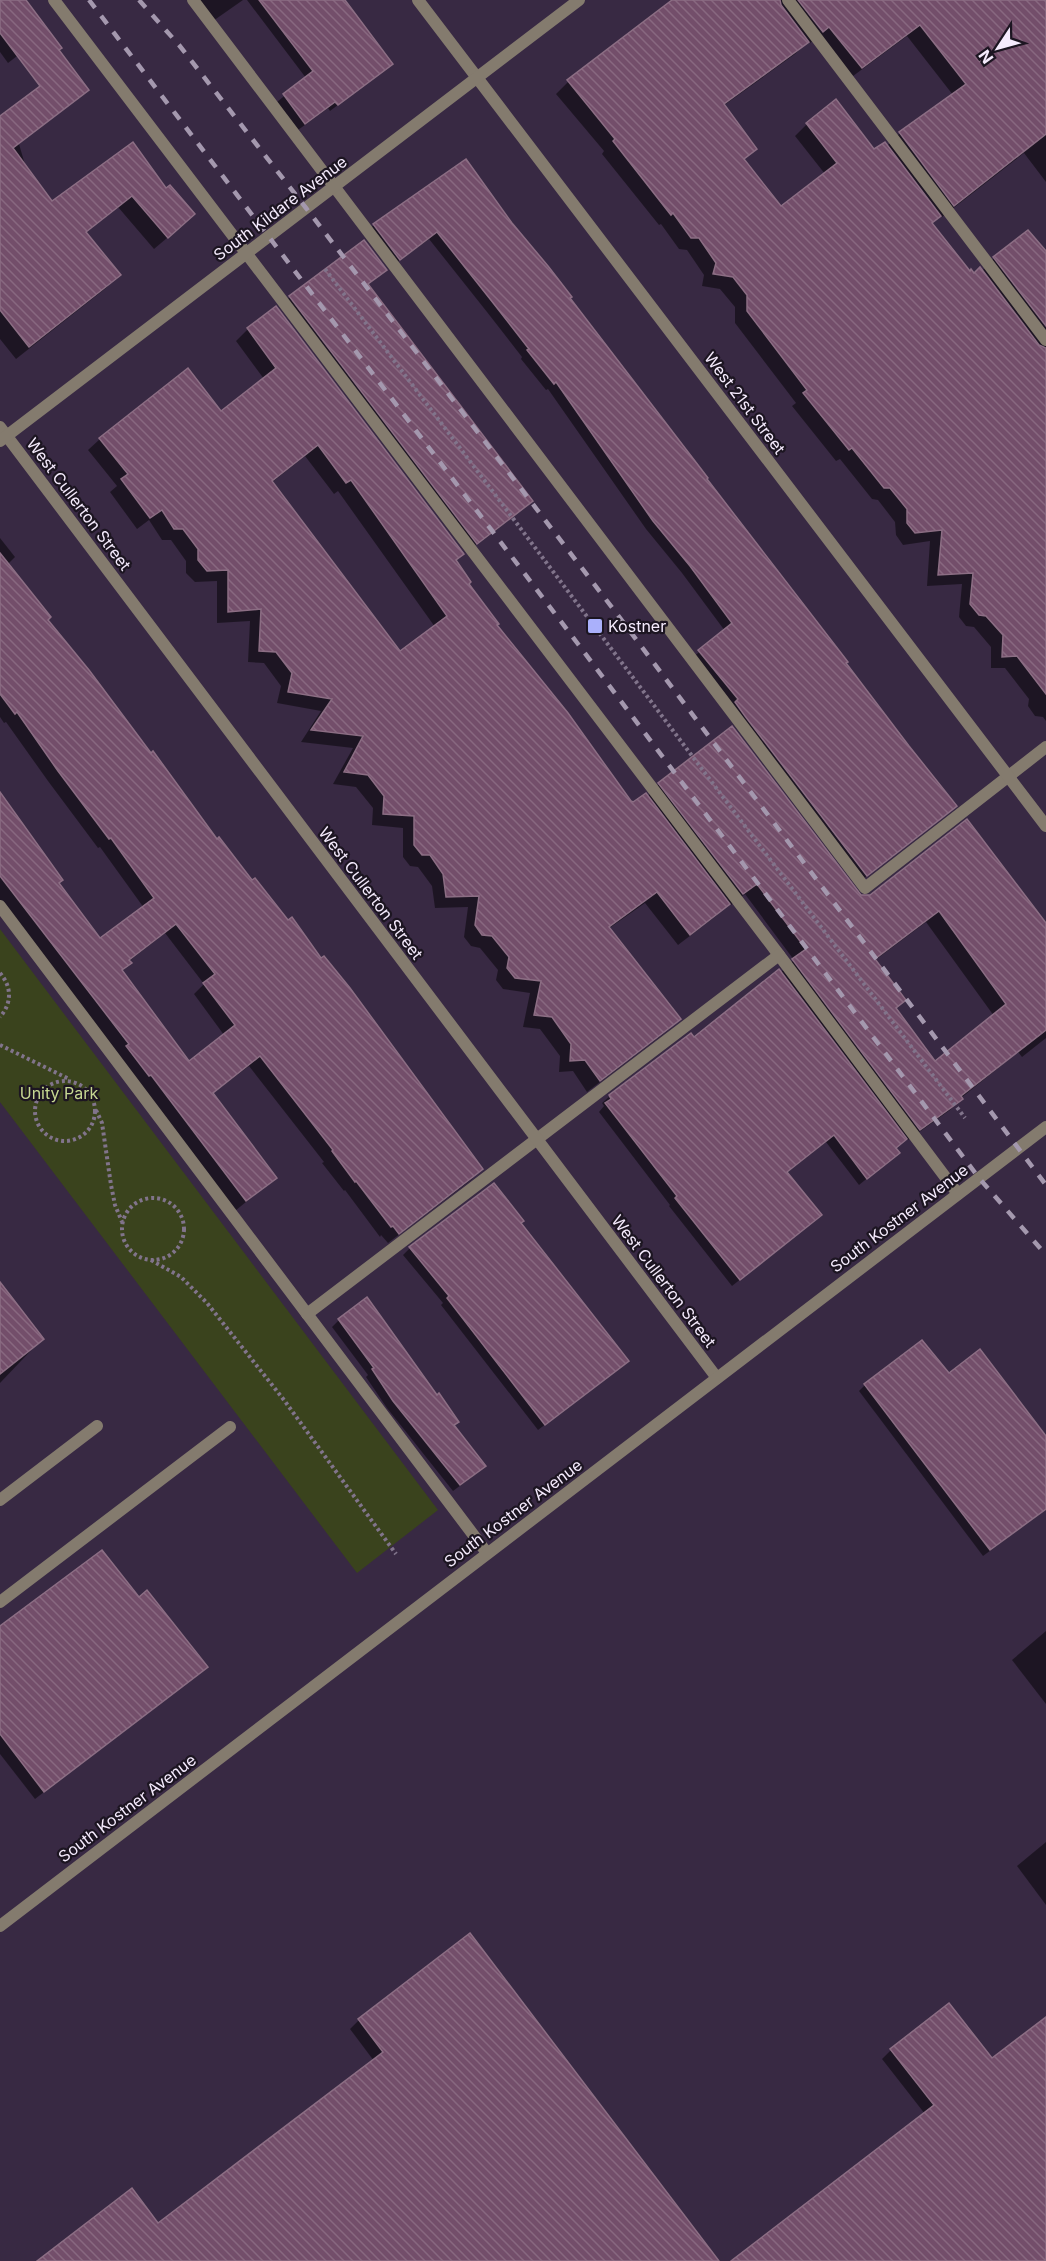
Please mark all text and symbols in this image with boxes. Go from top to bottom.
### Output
north arrow [968,18,1028,78]
text: N [974,46,998,68]
street label: South Kildare Avenue [209,151,351,265]
street label: West 21st Street [700,348,790,458]
street label: West Cullerton Street [23,434,135,574]
place label: Kostner [608,616,666,636]
marker: Kostner [586,617,604,635]
street label: West Cullerton Street [315,823,427,963]
park label: Unity Park [20,1083,98,1103]
street label: South Kostner Avenue [826,1160,972,1276]
street label: West Cullerton Street [608,1211,720,1351]
street label: South Kostner Avenue [440,1455,586,1571]
street label: South Kostner Avenue [54,1750,200,1866]

